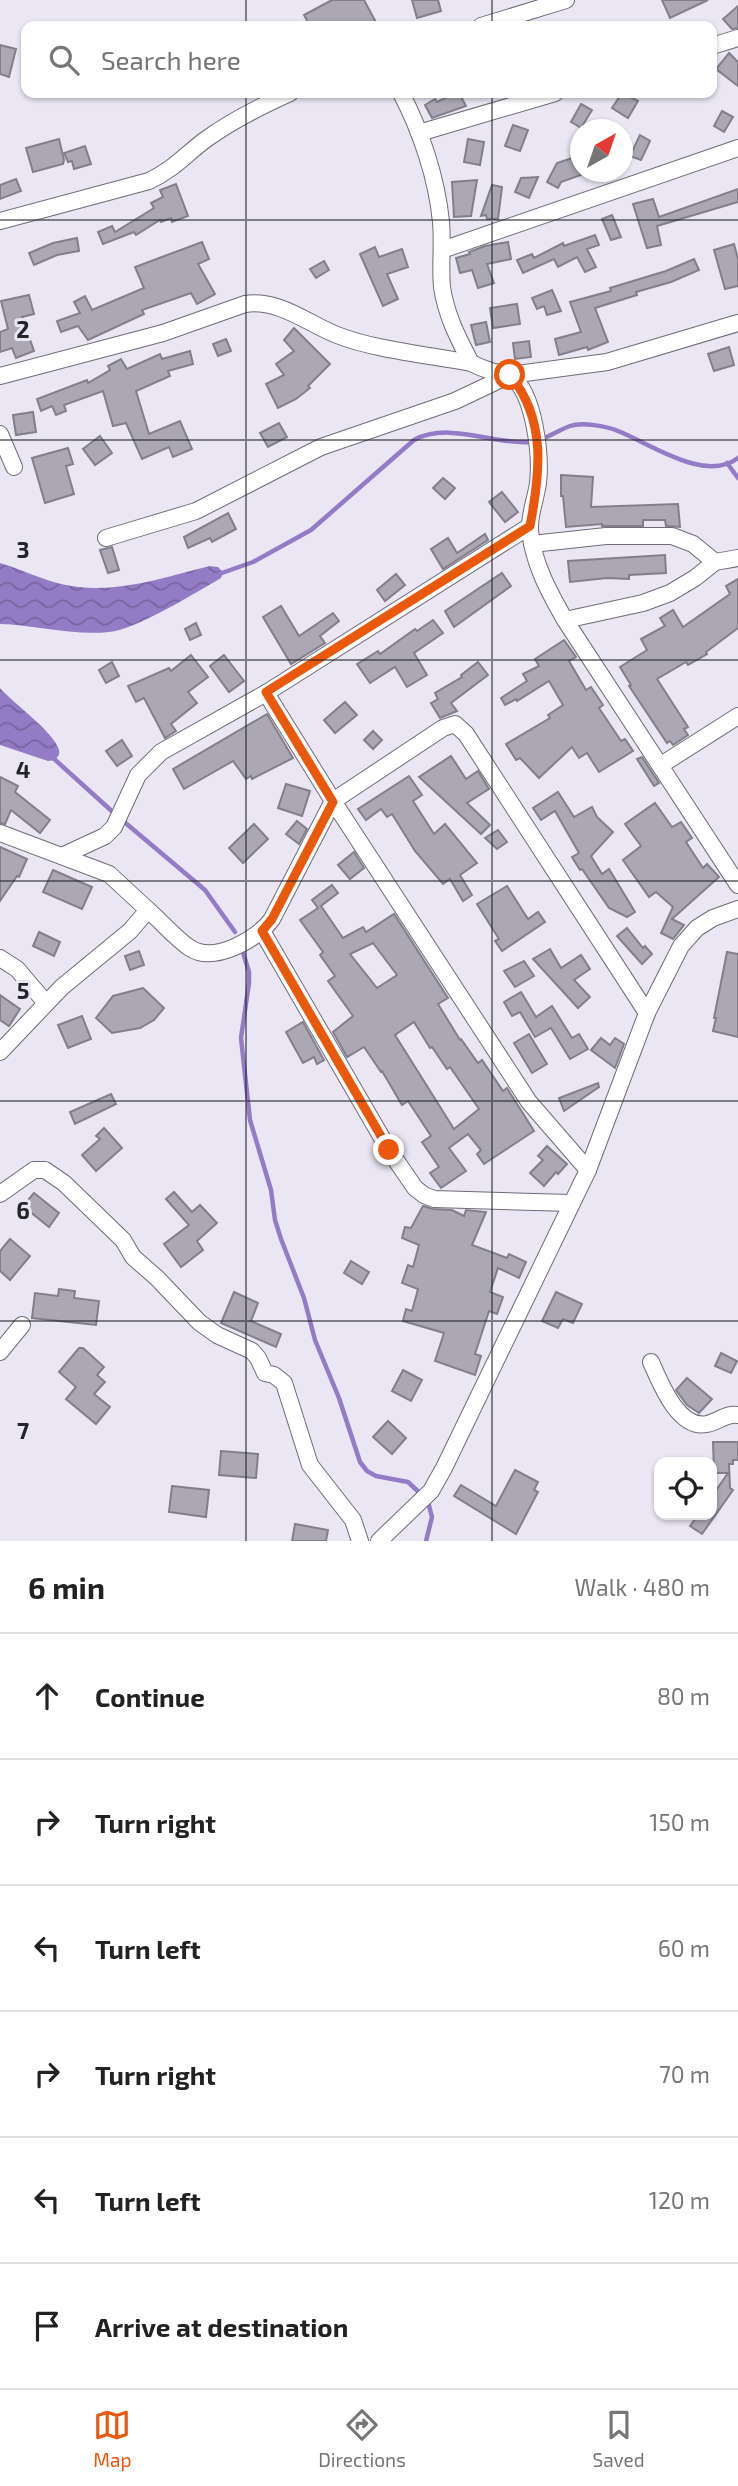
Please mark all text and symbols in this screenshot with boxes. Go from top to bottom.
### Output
search box [21,21,717,98]
icon: search [45,41,83,79]
text: Search here [101,44,241,75]
north arrow [570,119,633,182]
text: 2 [16,315,30,343]
route start [494,359,525,390]
text: 3 [16,535,30,563]
text: 4 [16,755,30,783]
text: 5 [17,976,29,1004]
route end [373,1134,404,1165]
text: 6 [16,1196,30,1224]
text: 7 [17,1416,29,1444]
map controls [654,1457,717,1520]
button: locate [654,1457,717,1520]
text: 6 min [28,1569,105,1605]
text: Walk · 480 m [575,1573,710,1601]
icon: ahead [28,1677,66,1715]
text: Continue [95,1681,205,1712]
text: 80 m [657,1682,710,1710]
icon: right [28,1803,66,1841]
text: Turn right [95,1807,216,1838]
text: 150 m [649,1808,710,1836]
icon: left [28,1929,66,1967]
text: Turn left [95,1933,201,1964]
text: 60 m [658,1934,710,1962]
icon: right [28,2055,66,2093]
text: Turn right [95,2059,216,2090]
text: 70 m [659,2060,710,2088]
icon: left [28,2181,66,2219]
text: Turn left [95,2185,201,2216]
text: 120 m [649,2186,710,2214]
icon: arrive [28,2307,66,2345]
text: Arrive at destination [95,2311,348,2342]
tab: Map [93,2406,131,2471]
tab: Directions [318,2406,406,2471]
tab: Saved [592,2406,645,2471]

